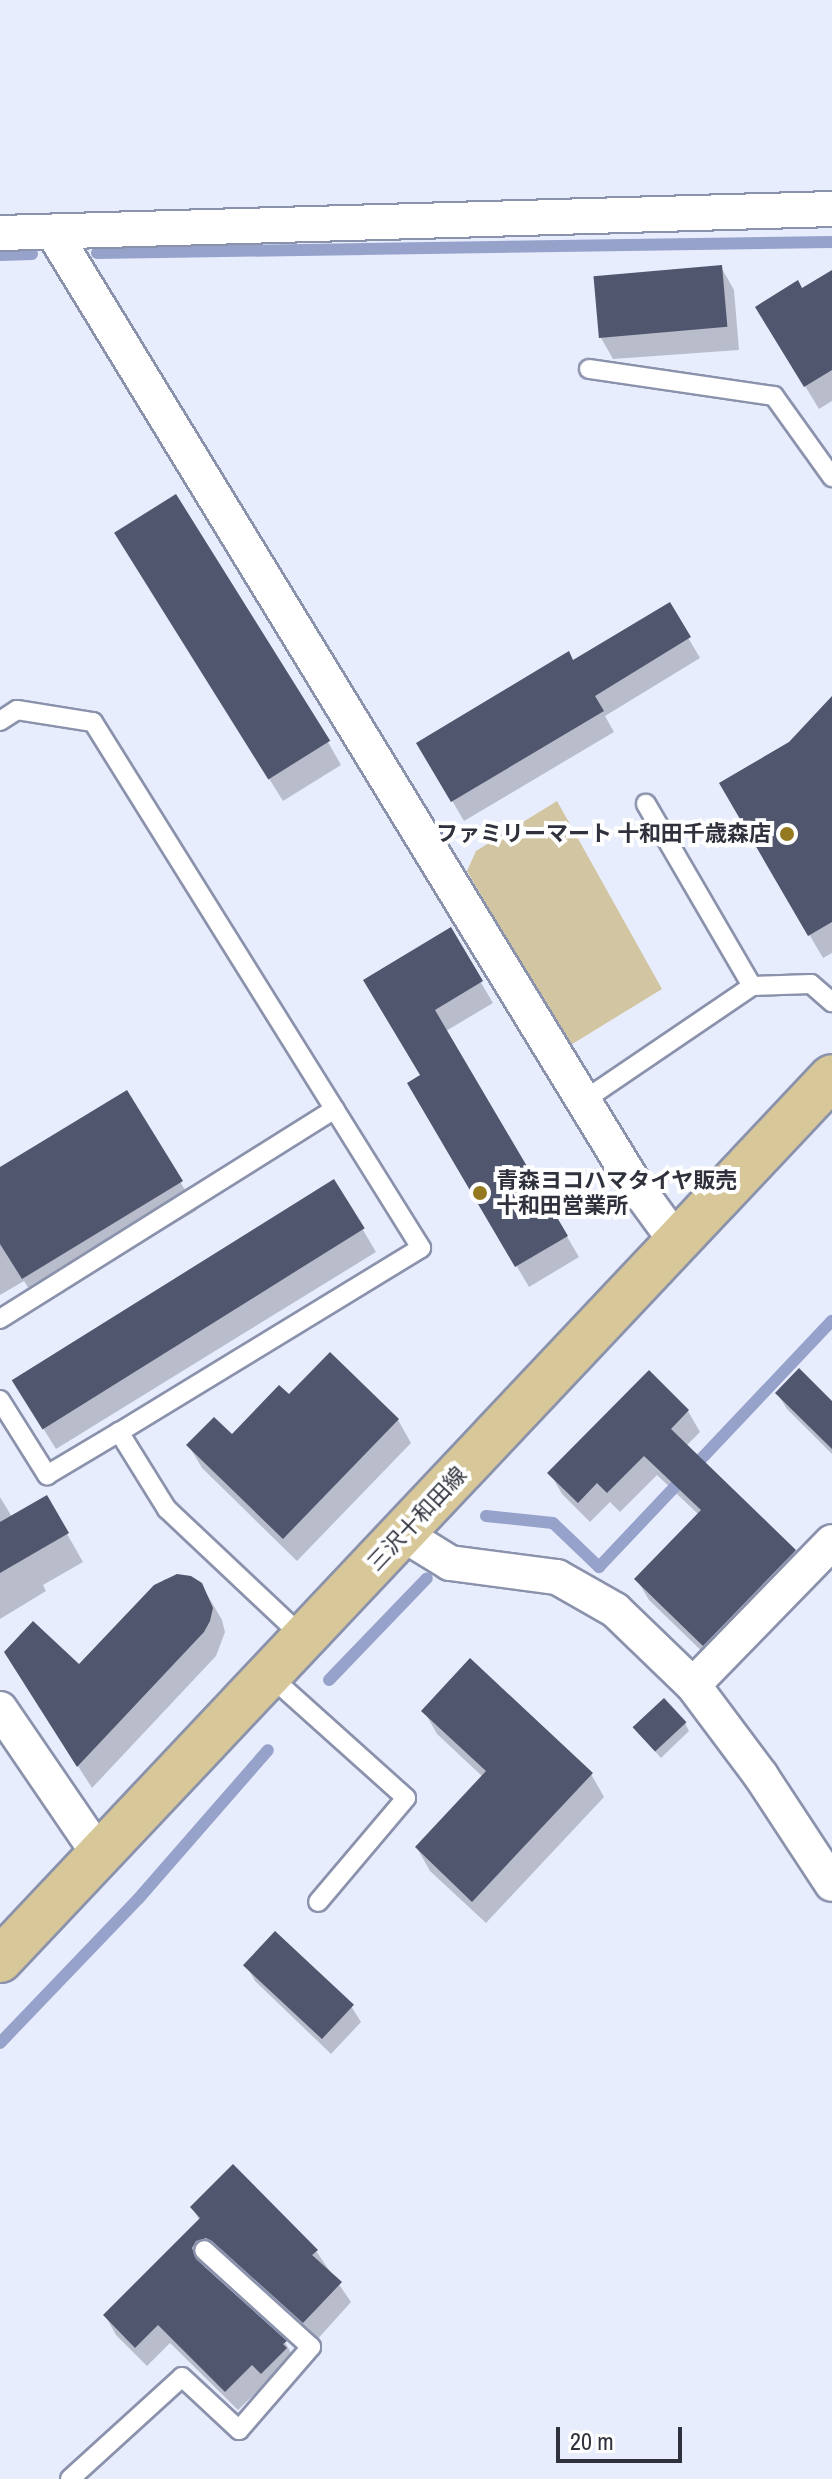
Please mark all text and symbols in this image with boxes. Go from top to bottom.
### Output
place label: ファミリーマート 十和田千歳森店 [436,821,771,847]
marker: ファミリーマート 十和田千歳森店 [778,825,796,843]
place label: 青森ヨコハマタイヤ販売 十和田営業所 [496,1167,738,1218]
marker: 青森ヨコハマタイヤ販売 十和田営業所 [471,1184,489,1202]
street label: 三沢十和田線 [362,1462,472,1576]
scale bar [560,2411,686,2461]
text: 20 m [570,2425,614,2457]

